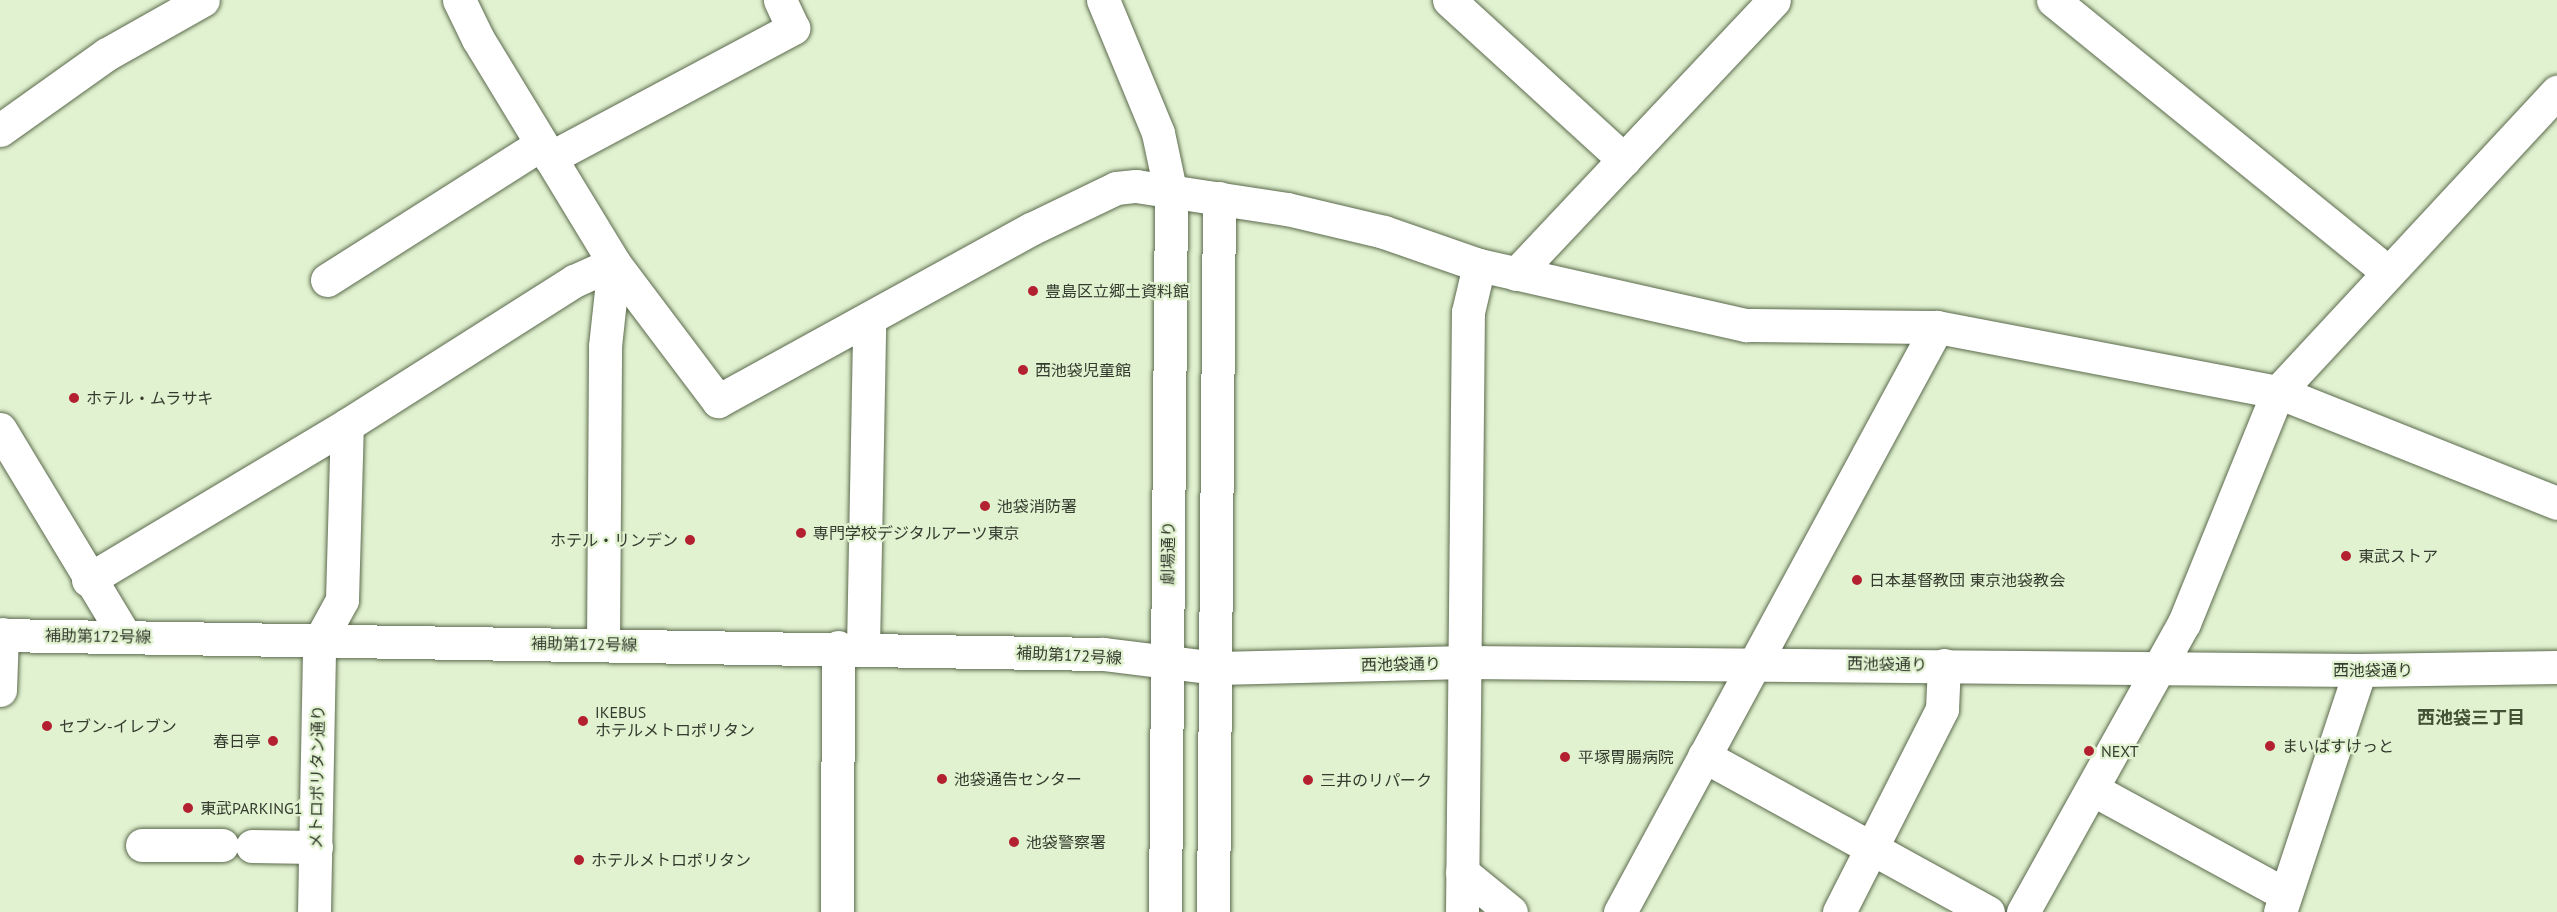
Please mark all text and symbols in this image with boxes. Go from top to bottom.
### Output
place label: 豊島区立郷土資料館 [1045,281,1189,301]
marker: 豊島区立郷土資料館 [1026,284,1040,298]
place label: 西池袋児童館 [1035,360,1131,380]
marker: 西池袋児童館 [1016,363,1030,377]
place label: ホテル・ムラサキ [86,388,214,408]
marker: ホテル・ムラサキ [67,391,81,405]
place label: 池袋消防署 [997,496,1077,516]
marker: 池袋消防署 [978,499,992,513]
street label: 劇場通り [1158,521,1178,585]
place label: 専門学校デジタルアーツ東京 [813,523,1020,543]
marker: 専門学校デジタルアーツ東京 [794,526,808,540]
place label: ホテル・リンデン [550,530,678,550]
marker: ホテル・リンデン [683,533,697,547]
place label: 東武ストア [2358,546,2438,566]
marker: 東武ストア [2339,549,2353,563]
place label: 日本基督教団 東京池袋教会 [1869,570,2065,590]
marker: 日本基督教団 東京池袋教会 [1850,573,1864,587]
street label: 補助第172号線 [45,625,151,647]
street label: 補助第172号線 [531,633,637,655]
street label: 補助第172号線 [1015,643,1123,667]
street label: 西池袋通り [1361,654,1441,674]
street label: 西池袋通り [1847,654,1927,674]
street label: 西池袋通り [2333,660,2413,680]
place label: IKEBUS ホテルメトロポリタン [595,702,755,740]
street label: メトロポリタン通り [306,705,328,849]
district label: 西池袋三丁目 [2417,707,2525,729]
marker: IKEBUS ホテルメトロポリタン [576,714,590,728]
place label: セブン-イレブン [59,716,177,736]
marker: セブン-イレブン [40,719,54,733]
place label: 春日亭 [213,731,261,751]
marker: 春日亭 [266,734,280,748]
place label: まいばすけっと [2282,736,2394,756]
marker: まいばすけっと [2263,739,2277,753]
place label: NEXT [2101,741,2139,761]
marker: NEXT [2082,744,2096,758]
place label: 平塚胃腸病院 [1578,747,1674,767]
marker: 平塚胃腸病院 [1556,748,1574,766]
place label: 池袋通告センター [954,769,1082,789]
place label: 三井のリパーク [1320,770,1432,790]
marker: 池袋通告センター [935,772,949,786]
marker: 三井のリパーク [1301,773,1315,787]
place label: 東武PARKING1 [200,798,303,818]
marker: 東武PARKING1 [181,801,195,815]
place label: 池袋警察署 [1026,832,1106,852]
marker: 池袋警察署 [1007,835,1021,849]
place label: ホテルメトロポリタン [591,850,751,870]
marker: ホテルメトロポリタン [572,853,586,867]

